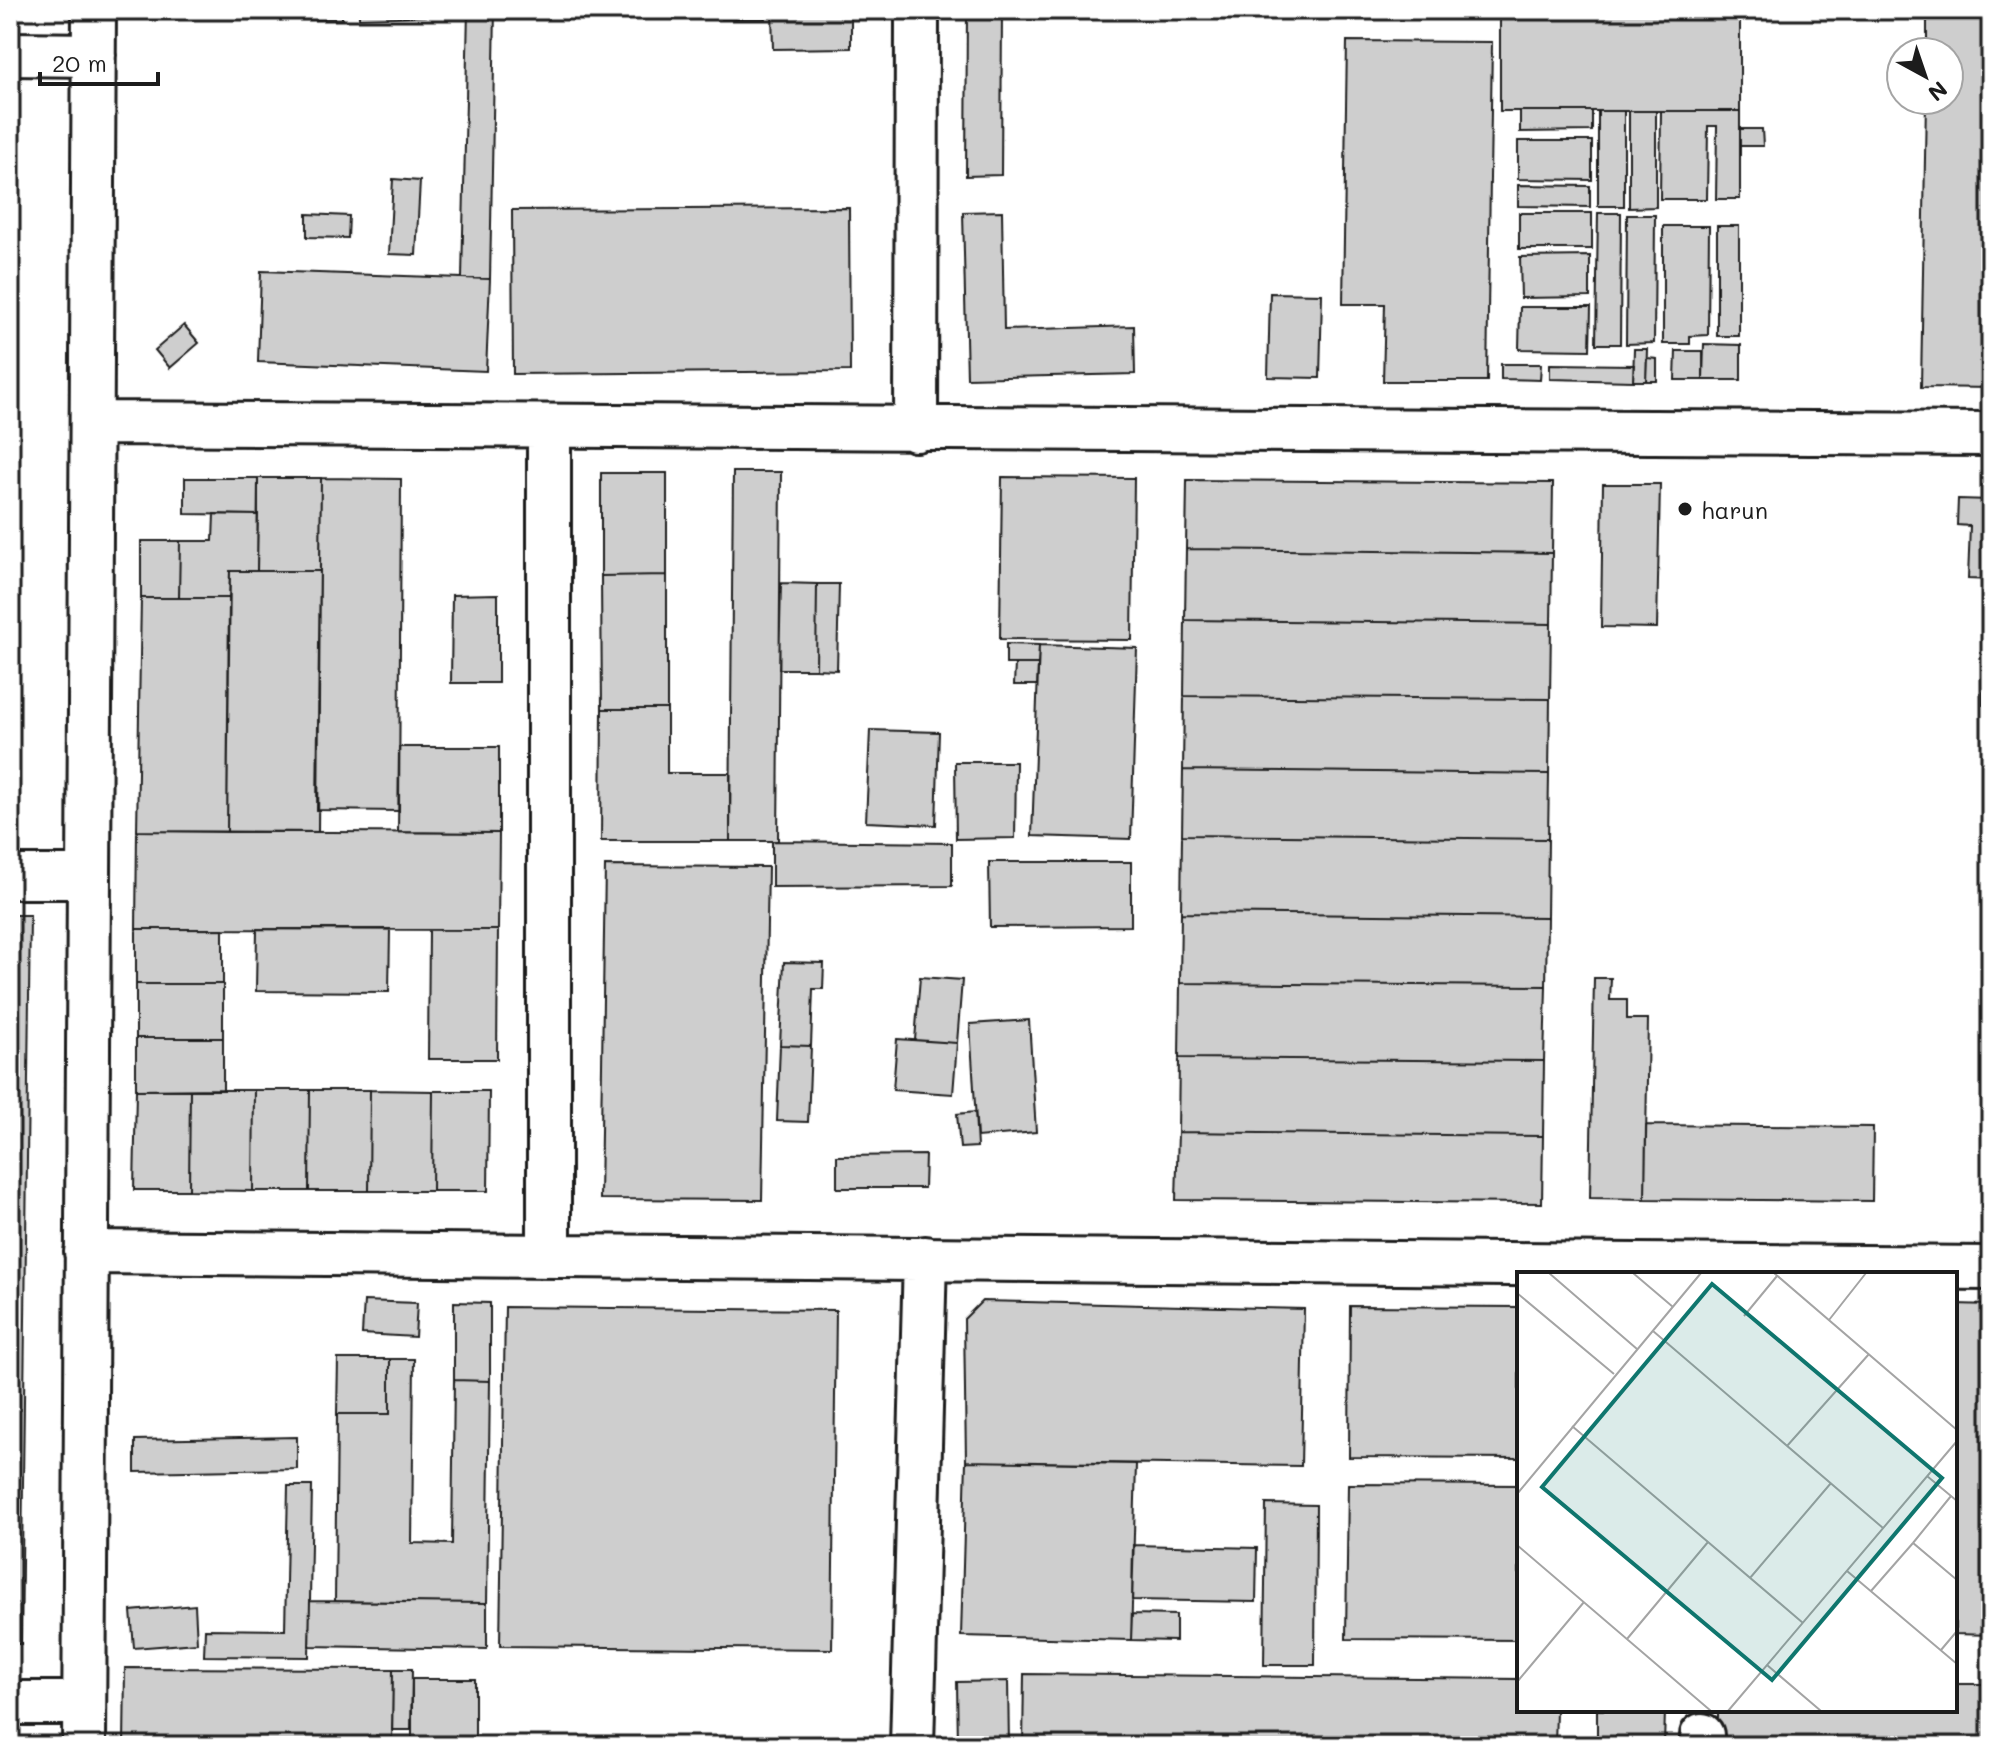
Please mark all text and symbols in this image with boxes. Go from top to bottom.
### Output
scale bar [40,36,158,86]
north arrow [1885,36,1965,116]
text: 20 m [52,47,107,78]
text: N [1922,75,1954,108]
place label: harun [1701,494,1768,525]
marker: harun [1676,500,1694,518]
inset map [1517,1272,1957,1712]

